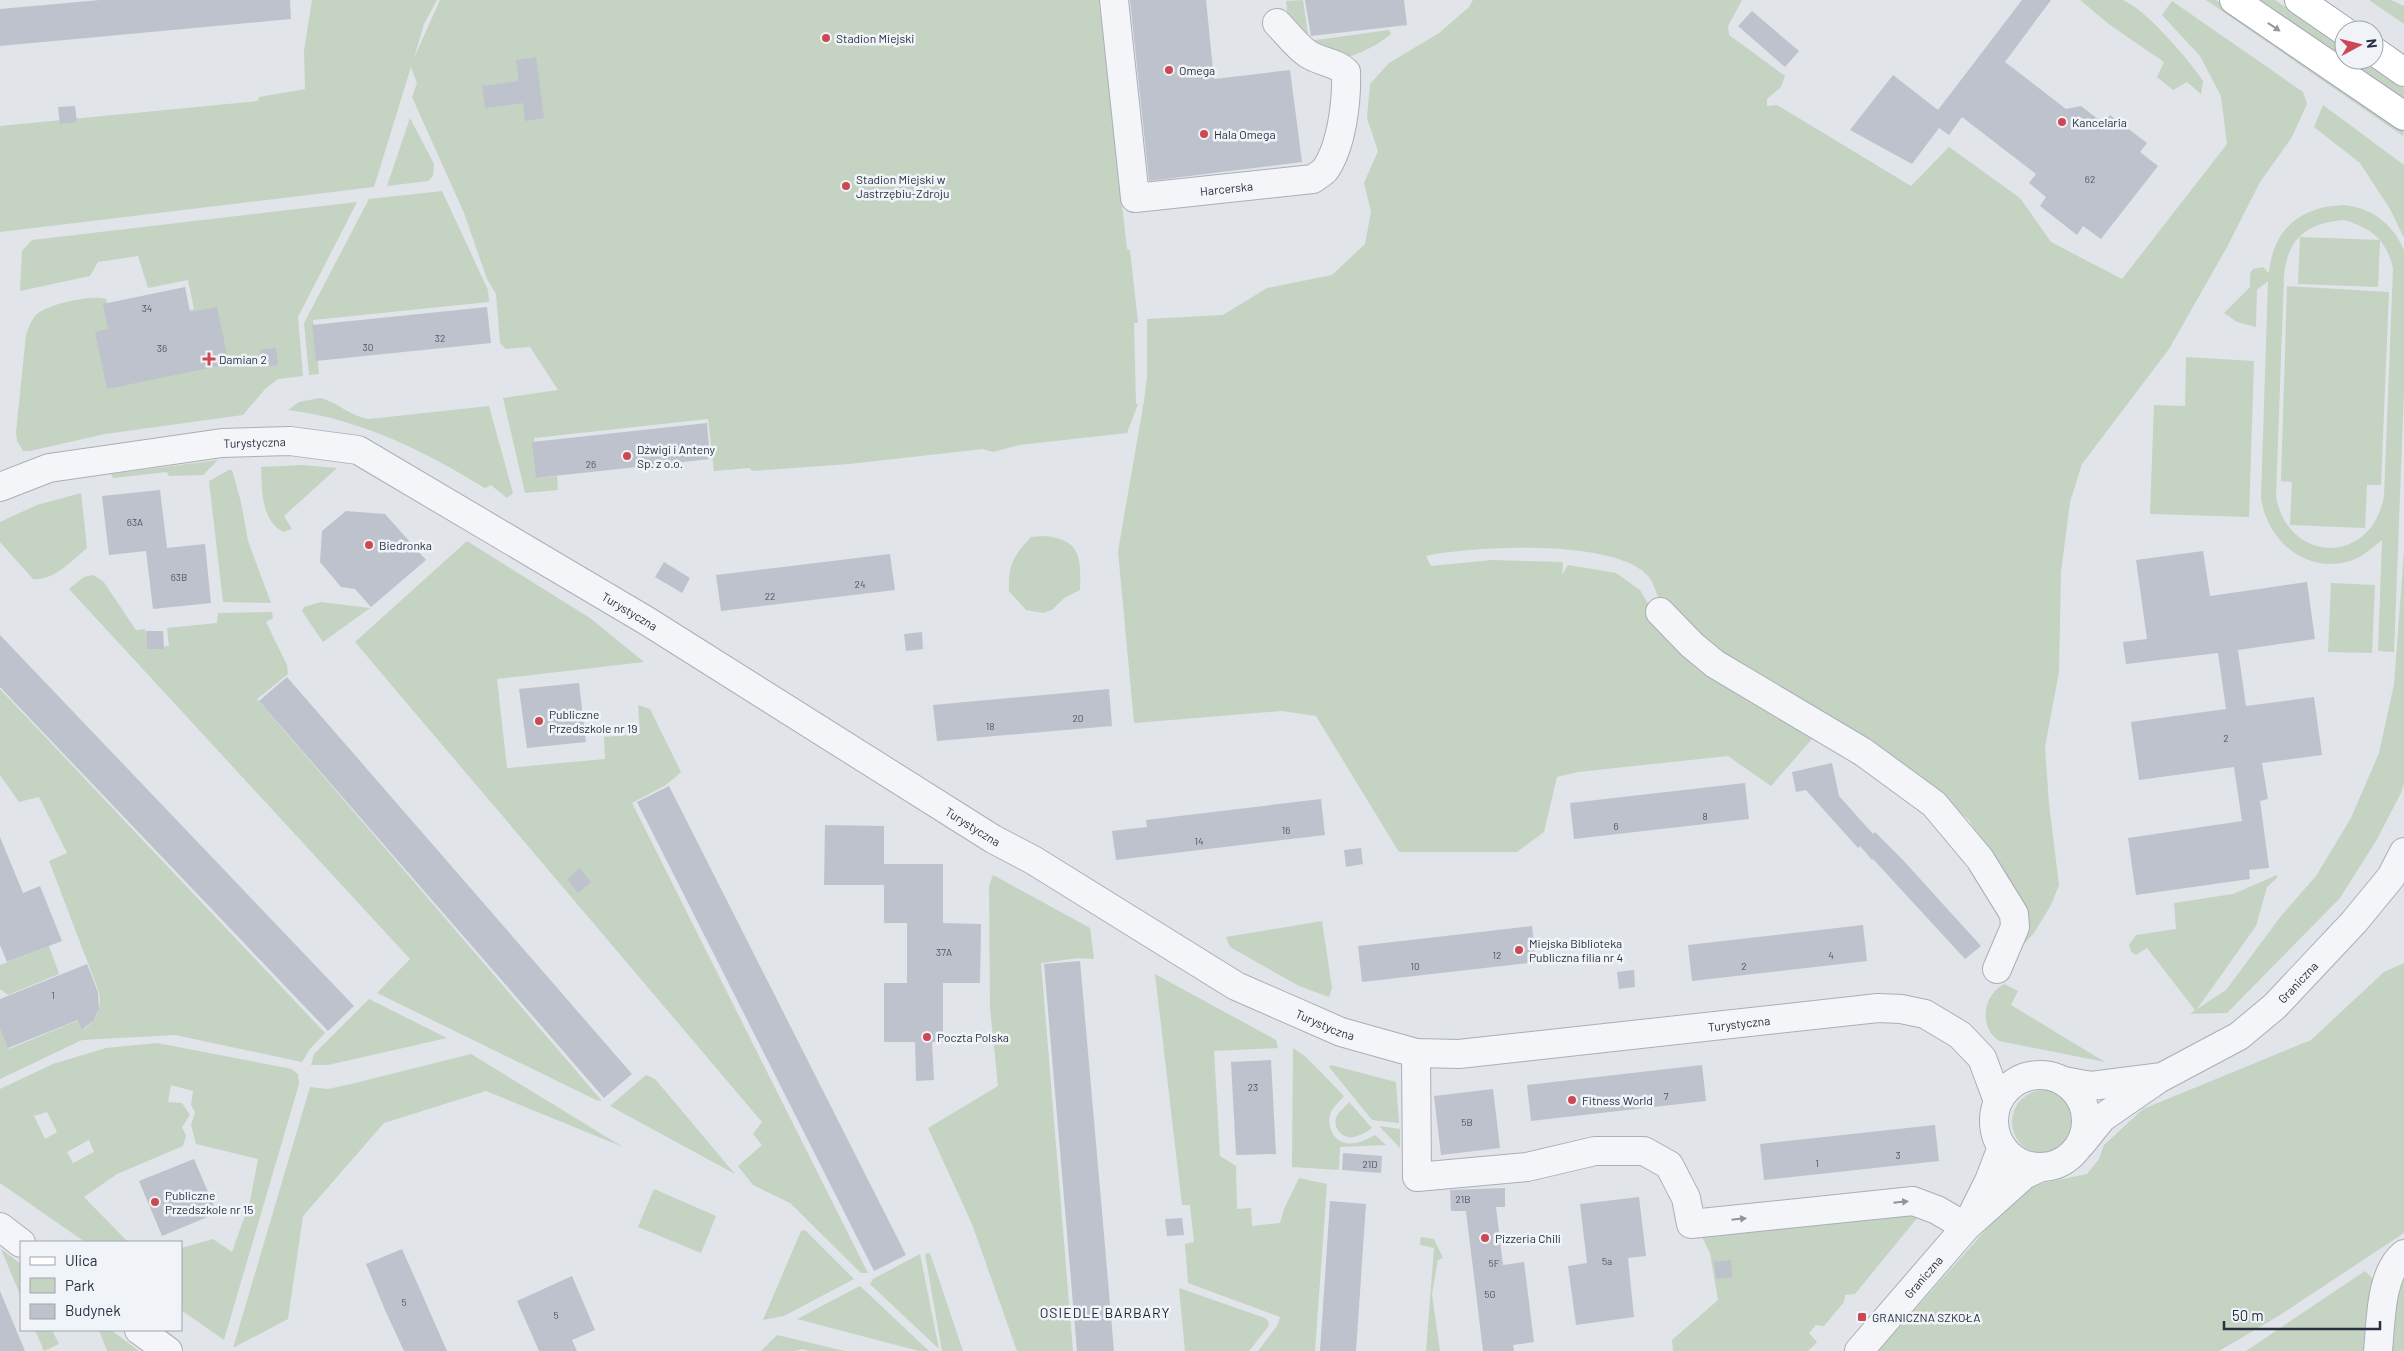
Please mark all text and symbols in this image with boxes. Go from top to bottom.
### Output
north arrow [2334,20,2384,70]
one-way arrow [2267,22,2281,32]
place label: Stadion Miejski [836,31,914,45]
marker: Stadion Miejski [820,32,832,44]
text: N [2363,38,2381,49]
place label: Omega [1179,63,1215,77]
marker: Omega [1163,64,1175,76]
place label: Kancelaria [2072,115,2127,129]
marker: Kancelaria [2056,116,2068,128]
place label: Hala Omega [1214,127,1276,141]
marker: Hala Omega [1198,128,1210,140]
place label: Stadion Miejski w Jastrzębiu-Zdroju [856,172,949,200]
house number: 62 [2085,173,2095,185]
street label: Harcerska [1199,178,1254,198]
marker: Stadion Miejski w Jastrzębiu-Zdroju [840,180,852,192]
house number: 34 [142,302,152,314]
house number: 32 [435,332,445,344]
house number: 30 [363,341,373,353]
house number: 36 [157,342,167,354]
place label: Damian 2 [219,352,267,366]
marker: Damian 2 [203,353,215,365]
street label: Turystyczna [223,434,286,450]
place label: Dźwigi i Anteny Sp. z o.o. [637,442,716,470]
marker: Dźwigi i Anteny Sp. z o.o. [621,450,633,462]
house number: 26 [586,458,596,470]
house number: 63A [127,516,143,528]
place label: Biedronka [379,538,432,552]
marker: Biedronka [363,539,375,551]
house number: 63B [171,571,187,583]
house number: 24 [855,578,865,590]
street label: Turystyczna [600,589,660,633]
house number: 22 [765,590,775,602]
place label: Publiczne Przedszkole nr 19 [549,707,637,735]
house number: 20 [1072,712,1084,724]
marker: Publiczne Przedszkole nr 19 [533,715,545,727]
house number: 18 [986,720,994,732]
house number: 2 [2223,732,2229,744]
street label: Turystyczna [943,804,1003,849]
house number: 8 [1702,810,1708,822]
house number: 6 [1613,820,1619,832]
house number: 16 [1282,824,1290,836]
house number: 14 [1194,835,1204,847]
place label: Miejska Biblioteka Publiczna filia nr 4 [1529,936,1623,964]
marker: Miejska Biblioteka Publiczna filia nr 4 [1513,944,1525,956]
house number: 37A [936,946,952,958]
house number: 12 [1493,949,1501,961]
house number: 4 [1828,949,1834,961]
street label: Graniczna [2275,958,2320,1006]
house number: 10 [1410,960,1420,972]
house number: 2 [1741,960,1747,972]
house number: 1 [51,989,55,1001]
street label: Turystyczna [1294,1006,1356,1042]
street label: Turystyczna [1707,1013,1771,1034]
place label: Poczta Polska [937,1030,1009,1044]
marker: Poczta Polska [921,1031,933,1043]
house number: 23 [1248,1081,1258,1093]
house number: 7 [1664,1090,1669,1102]
place label: Fitness World [1582,1093,1653,1107]
marker: Fitness World [1566,1094,1578,1106]
house number: 5B [1461,1116,1473,1128]
house number: 3 [1895,1149,1901,1161]
house number: 1 [1815,1157,1819,1169]
house number: 21D [1363,1158,1377,1170]
place label: Publiczne Przedszkole nr 15 [165,1188,253,1216]
house number: 21B [1456,1193,1471,1205]
marker: Publiczne Przedszkole nr 15 [149,1196,161,1208]
one-way arrow [1893,1198,1909,1206]
one-way arrow [1732,1215,1748,1223]
place label: Pizzeria Chili [1495,1231,1561,1245]
marker: Pizzeria Chili [1479,1232,1491,1244]
legend [20,1241,182,1331]
text: Ulica [65,1251,97,1269]
street label: Graniczna [1901,1253,1945,1301]
house number: 5a [1602,1255,1612,1267]
house number: 5F [1489,1257,1500,1269]
text: Park [65,1276,95,1294]
house number: 5G [1484,1288,1496,1300]
house number: 5 [401,1296,407,1308]
scale bar [2224,1298,2380,1330]
text: Budynek [65,1301,121,1319]
district label: OSIEDLE BARBARY [1040,1304,1170,1321]
text: 50 m [2232,1306,2264,1324]
house number: 5 [553,1309,559,1321]
place label: GRANICZNA SZKOŁA [1872,1310,1981,1324]
marker: GRANICZNA SZKOŁA [1856,1311,1868,1323]

